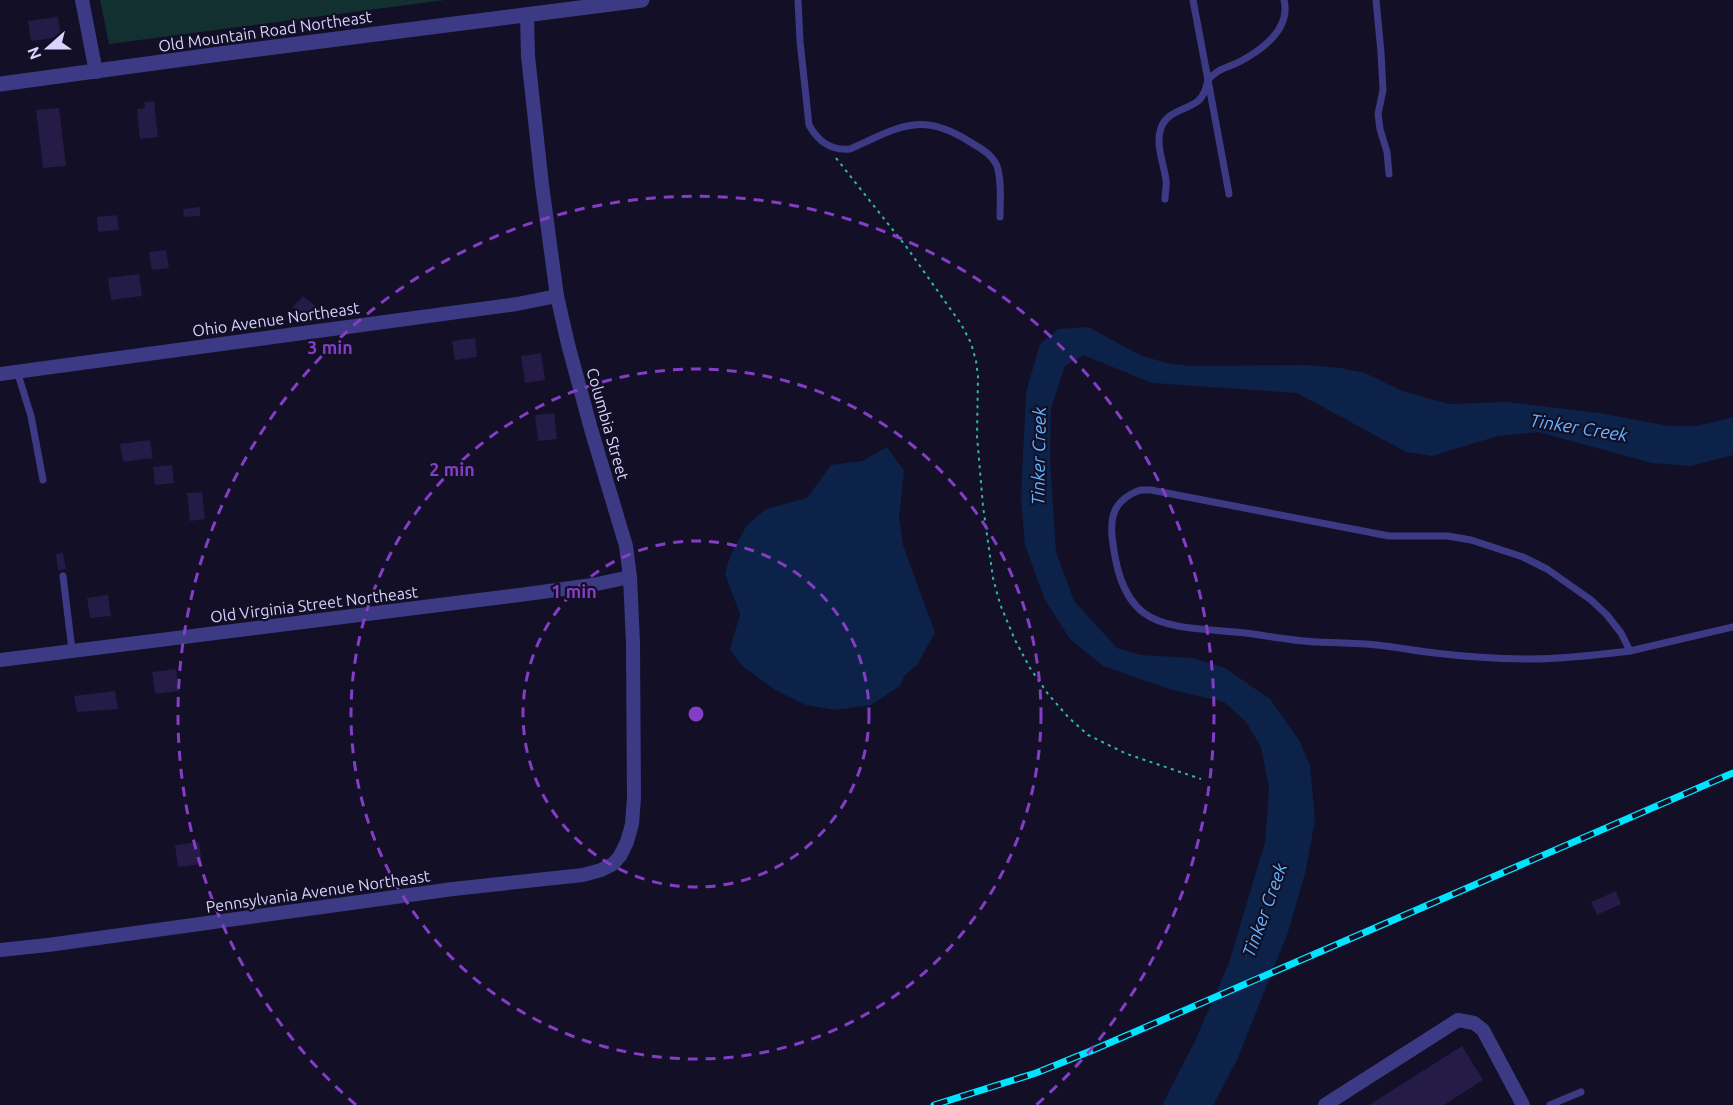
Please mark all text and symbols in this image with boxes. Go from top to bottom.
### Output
street label: Old Mountain Road Northeast [157,7,374,55]
north arrow [18,18,78,78]
text: N [23,45,45,62]
street label: Ohio Avenue Northeast [191,298,361,340]
text: 3 min [307,337,353,357]
street label: Columbia Street [583,366,633,483]
water label: Tinker Creek [1027,406,1049,505]
water label: Tinker Creek [1529,409,1630,445]
text: 2 min [429,459,475,479]
text: 1 min [551,581,597,601]
street label: Old Virginia Street Northeast [209,582,420,626]
centre of rings [686,704,706,724]
water label: Tinker Creek [1238,859,1291,959]
street label: Pennsylvania Avenue Northeast [205,866,432,916]

